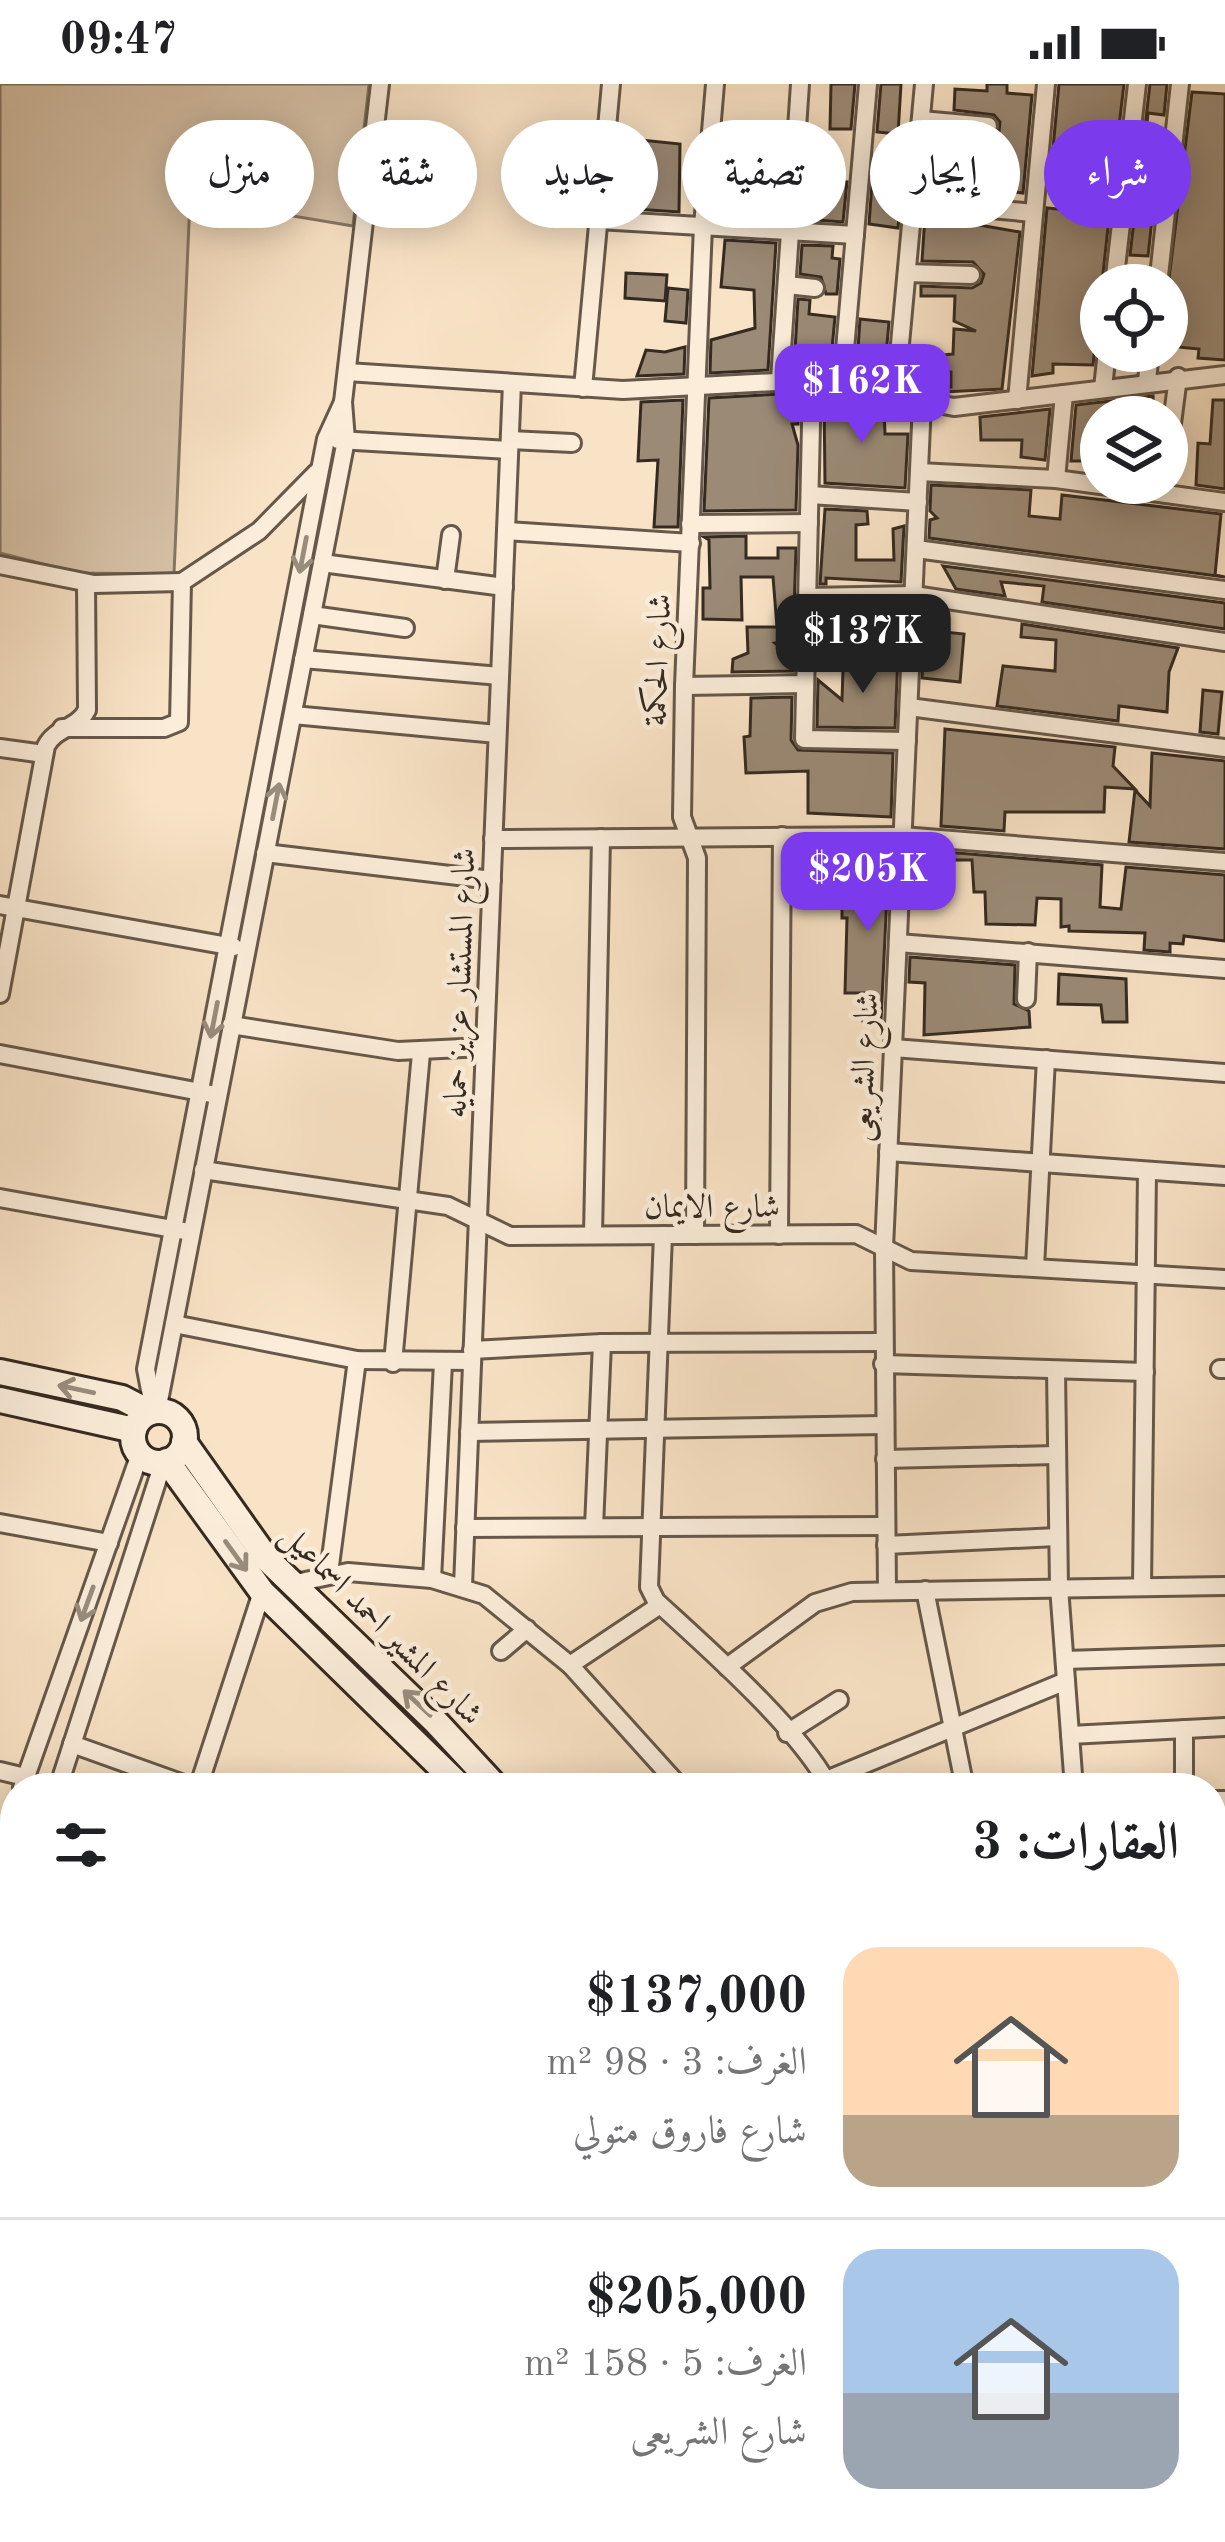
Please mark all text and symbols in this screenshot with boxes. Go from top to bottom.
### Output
text: 09:47 [60,19,177,64]
chip: منزل [165,120,314,228]
chip: شقة [338,120,477,228]
chip: جديد [501,120,658,228]
chip: تصفية [682,120,846,228]
chip: إيجار [870,120,1020,228]
chip: شراء [1044,120,1191,228]
map controls [1080,264,1188,504]
button: locate [1080,264,1188,372]
pin: $162K [778,344,946,446]
text: $162K [802,363,922,402]
button: layers [1080,396,1188,504]
one-way arrow [291,534,313,573]
street label: شارع الحكمة [637,593,687,727]
pin: $137K [779,594,947,696]
text: $137K [803,613,923,652]
one-way arrow [265,782,288,821]
pin: $205K [784,832,952,934]
street label: شارع المستشار عزيز حمايه [440,847,492,1119]
text: $205K [808,851,928,890]
street label: شارع الشريعى [845,992,895,1143]
one-way arrow [202,1000,224,1039]
street label: شارع الايمان [644,1192,780,1234]
one-way arrow [57,1376,96,1399]
street label: شارع المشير احمد اسماعيل [267,1518,488,1739]
one-way arrow [223,1539,248,1572]
one-way arrow [75,1585,96,1622]
one-way arrow [402,1690,432,1718]
icon: filters [48,1812,114,1878]
text: العقارات: 3 [973,1819,1179,1870]
text: $137,000 [586,1973,807,2024]
icon: home [939,1995,1083,2139]
text: الغرف: 3 · 98 m² [547,2044,807,2083]
text: شارع فاروق متولي [573,2113,807,2152]
text: $205,000 [586,2274,807,2325]
icon: home [939,2297,1083,2441]
text: الغرف: 5 · 158 m² [524,2345,807,2384]
text: شارع الشريعى [630,2414,807,2453]

